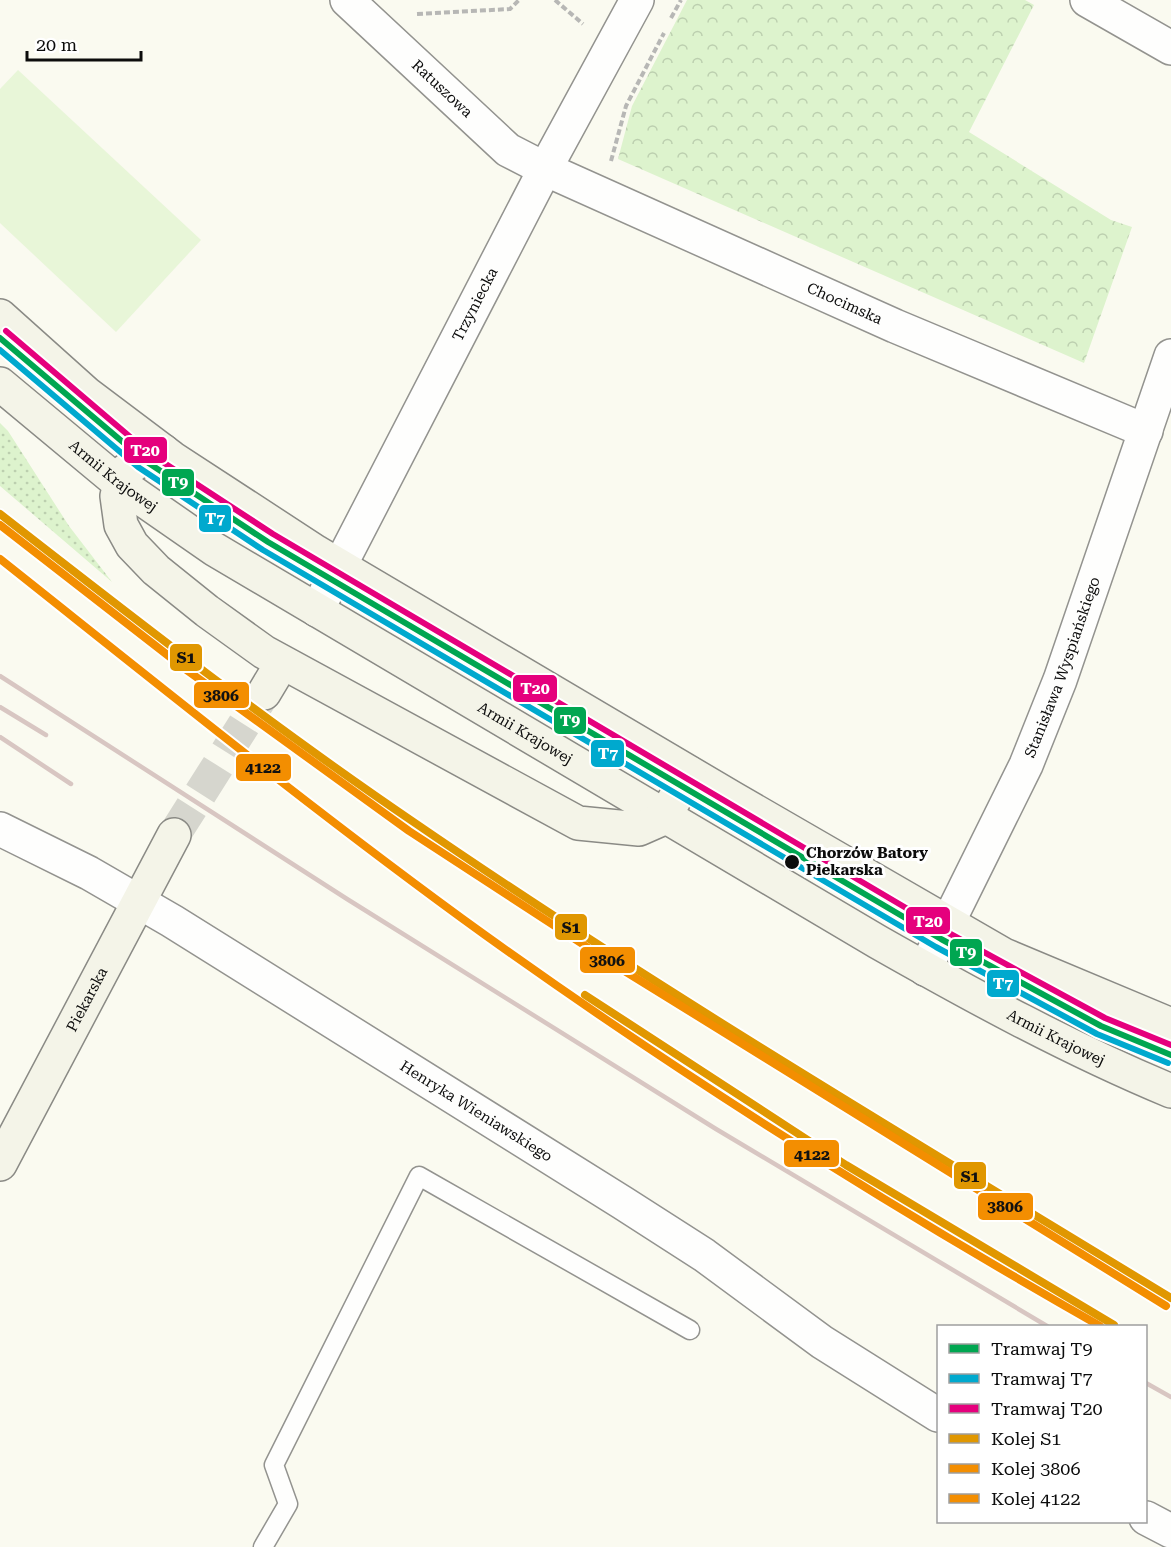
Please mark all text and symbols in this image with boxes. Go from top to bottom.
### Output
scale bar [27,24,141,62]
text: 20 m [36,34,77,55]
street label: Ratuszowa [408,56,476,121]
street label: Trzyniecka [449,265,501,344]
street label: Chocimska [804,279,885,328]
street label: Armii Krajowej [65,436,161,516]
line badge: T20 [123,436,168,464]
text: T20 [130,441,160,460]
line badge: T9 [161,468,195,497]
text: T9 [168,473,188,492]
line badge: T7 [198,504,232,533]
text: T7 [205,509,225,528]
street label: Stanisława Wyspiańskiego [1021,574,1104,760]
line badge: S1 [169,643,203,672]
text: S1 [176,648,196,667]
line badge: T20 [512,674,558,703]
text: T20 [520,679,550,698]
line badge: 3806 [193,681,250,709]
text: 3806 [203,686,239,705]
street label: Armii Krajowej [474,698,576,768]
line badge: T9 [553,706,587,735]
text: T9 [560,711,580,730]
line badge: T7 [590,739,625,768]
text: T7 [598,744,618,763]
line badge: 4122 [235,753,292,782]
text: 4122 [245,758,281,777]
place label: Chorzów Batory Piekarska [806,844,928,879]
marker: Chorzów Batory Piekarska [783,853,801,871]
line badge: T20 [905,906,951,935]
text: T20 [913,912,943,931]
line badge: S1 [554,913,588,941]
text: S1 [561,918,581,937]
line badge: T9 [949,938,983,967]
text: T9 [956,943,976,962]
line badge: 3806 [579,946,636,974]
text: 3806 [589,951,625,970]
street label: Piekarska [63,964,111,1035]
line badge: T7 [986,969,1020,998]
text: T7 [993,974,1013,993]
street label: Armii Krajowej [1004,1006,1108,1069]
street label: Henryka Wieniawskiego [397,1057,556,1166]
line badge: 4122 [783,1139,840,1168]
text: 4122 [794,1145,830,1164]
line badge: S1 [953,1161,987,1190]
text: S1 [960,1167,980,1186]
line badge: 3806 [977,1192,1034,1221]
text: 3806 [987,1197,1023,1216]
legend [937,1325,1147,1523]
text: Tramwaj T9 [991,1338,1092,1359]
text: Tramwaj T7 [991,1368,1092,1389]
text: Tramwaj T20 [991,1398,1103,1419]
text: Kolej S1 [991,1428,1061,1449]
text: Kolej 3806 [991,1458,1080,1479]
text: Kolej 4122 [991,1488,1080,1509]

